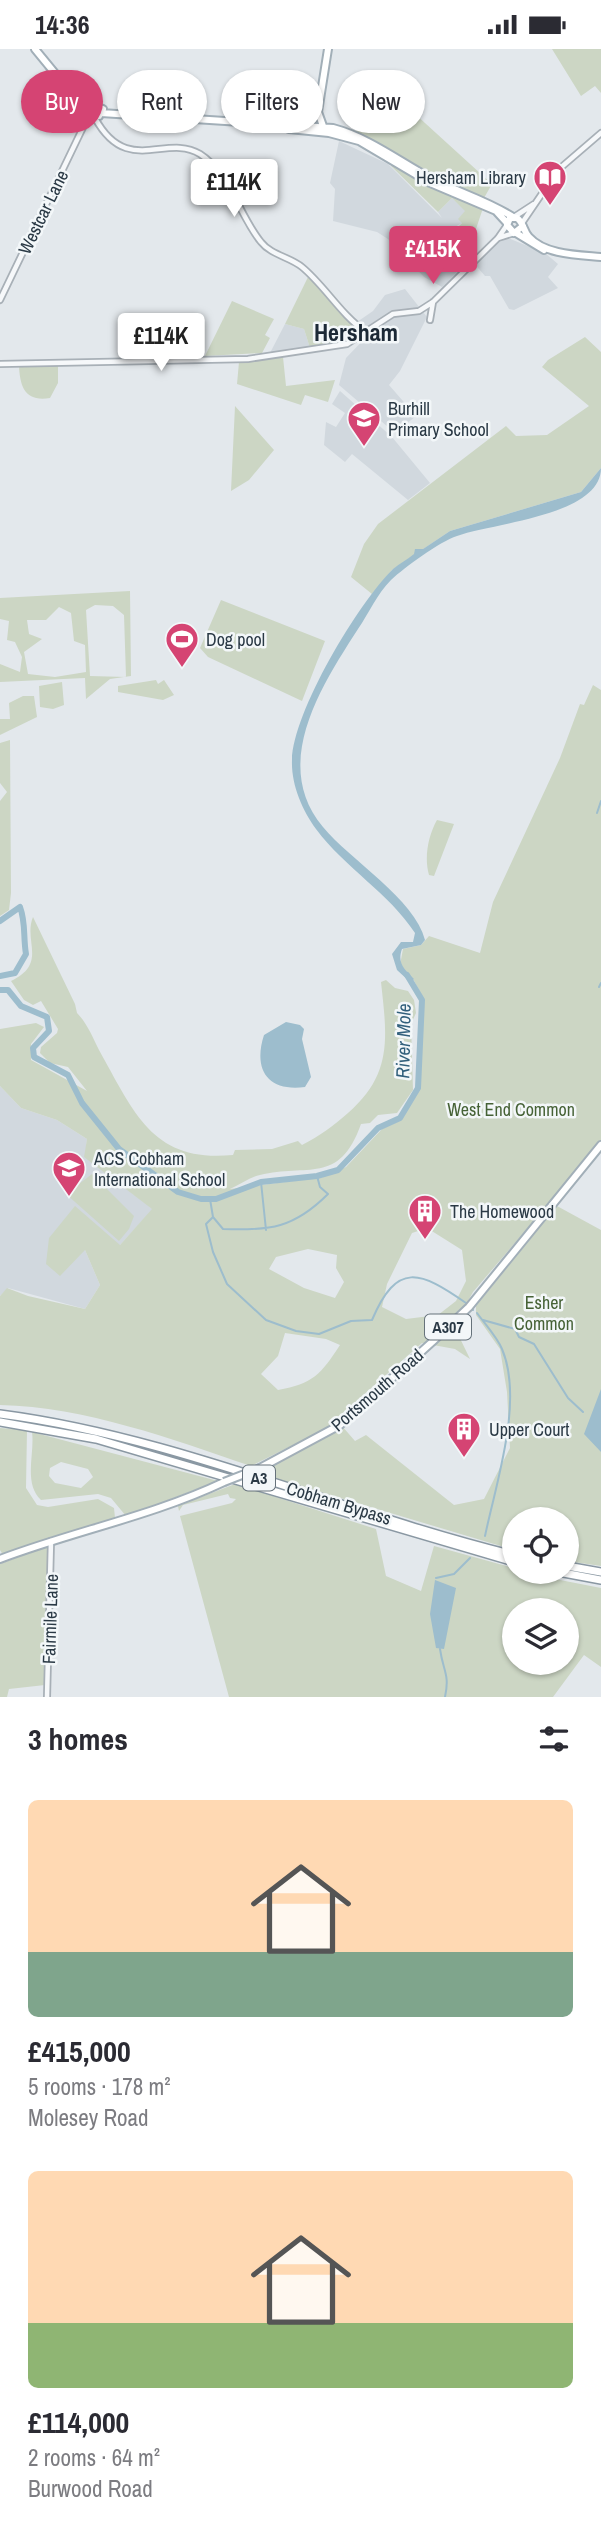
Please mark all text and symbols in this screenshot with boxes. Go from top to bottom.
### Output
text: 14:36 [35,7,90,42]
chip: Buy [21,70,103,133]
chip: Rent [117,70,207,133]
chip: Filters [221,70,323,133]
chip: New [337,70,425,133]
library icon: Hersham Library [531,158,569,207]
pin: £114K [185,159,283,219]
place label: Hersham Library [416,165,527,190]
street label: Westcar Lane [12,166,74,258]
text: £114K [207,166,261,197]
pin: £415K [384,226,482,286]
text: £415K [405,233,461,264]
pin: £114K [112,313,210,373]
district label: Hersham [314,316,398,348]
text: £114K [134,320,188,351]
place label: Burhill Primary School [388,396,489,442]
school or university icon: Burhill Primary School [345,399,383,448]
sports icon: Dog pool [163,620,201,669]
place label: Dog pool [206,627,265,652]
water label: River Mole [389,1003,417,1079]
park label: West End Common [447,1097,575,1122]
place label: ACS Cobham International School [93,1146,225,1192]
school or university icon: ACS Cobham International School [50,1149,88,1198]
building icon: The Homewood [406,1192,444,1241]
place label: The Homewood [450,1199,554,1224]
park label: Esher Common [514,1290,574,1336]
road number: A307 [425,1315,471,1339]
street label: Portsmouth Road [325,1343,429,1437]
building icon: Upper Court [445,1410,483,1459]
place label: Upper Court [489,1417,569,1442]
road number: A3 [243,1465,275,1491]
street label: Cobham Bypass [284,1475,394,1531]
map controls [502,1507,579,1675]
button: locate [502,1507,579,1584]
street label: Fairmile Lane [36,1573,64,1665]
button: layers [502,1598,579,1675]
text: 3 homes [28,1719,128,1759]
icon: filters [535,1720,573,1758]
icon: home [238,1846,364,1972]
text: £415,000 [28,2031,131,2071]
text: 5 rooms · 178 m² [28,2071,171,2102]
text: Molesey Road [28,2102,149,2133]
icon: home [238,2217,364,2343]
text: £114,000 [28,2402,129,2442]
text: 2 rooms · 64 m² [28,2442,160,2473]
text: Burwood Road [28,2473,153,2504]

